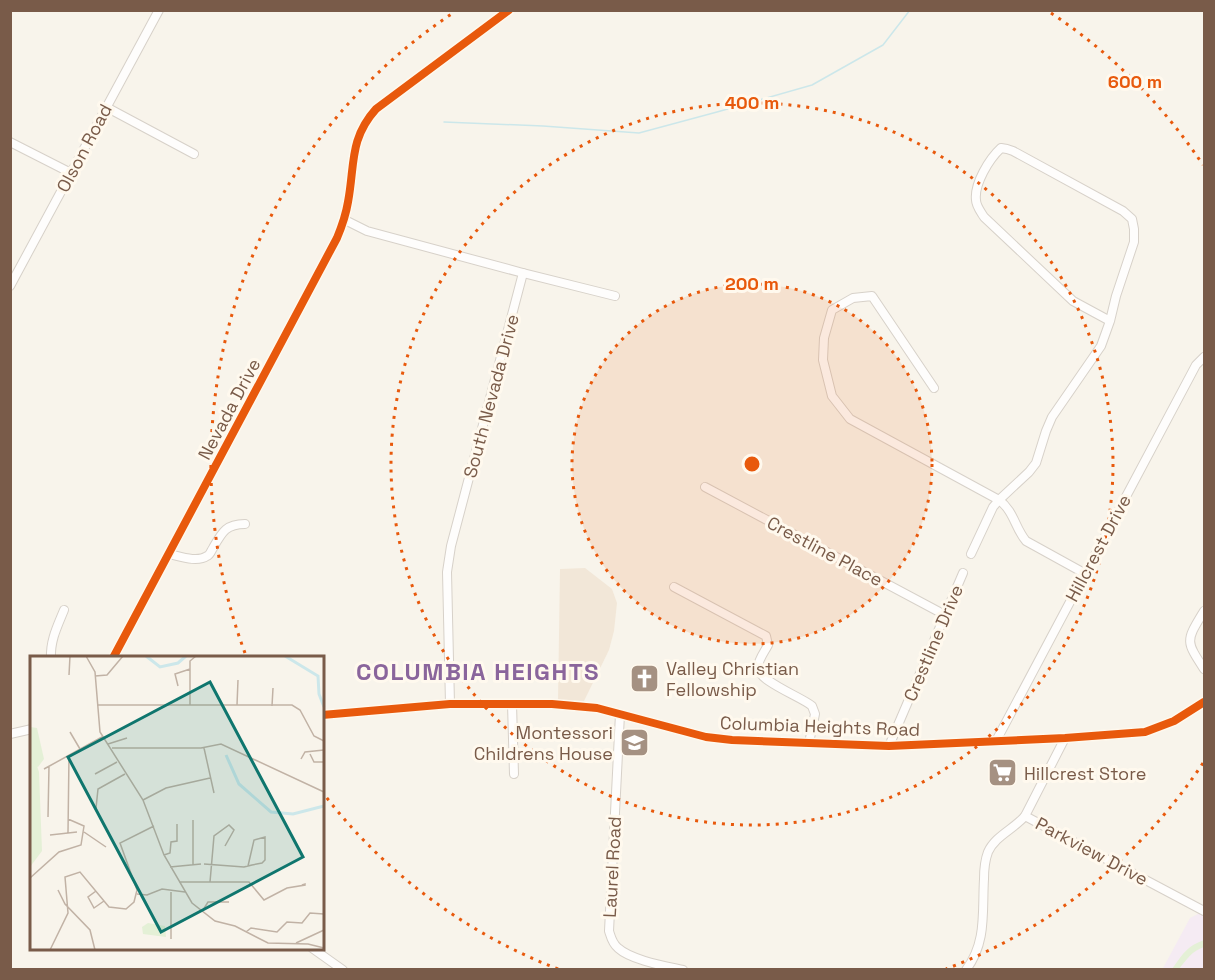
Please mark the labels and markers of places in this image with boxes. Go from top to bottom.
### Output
centre of rings [742,454,762,474]
place label: Valley Christian Fellowship [666,657,799,701]
church icon: Valley Christian Fellowship [629,662,661,694]
place label: Montessori Childrens House [474,721,613,765]
school or university icon: Montessori Childrens House [618,726,650,758]
supermarket icon: Hillcrest Store [987,757,1019,789]
place label: Hillcrest Store [1024,762,1146,785]

